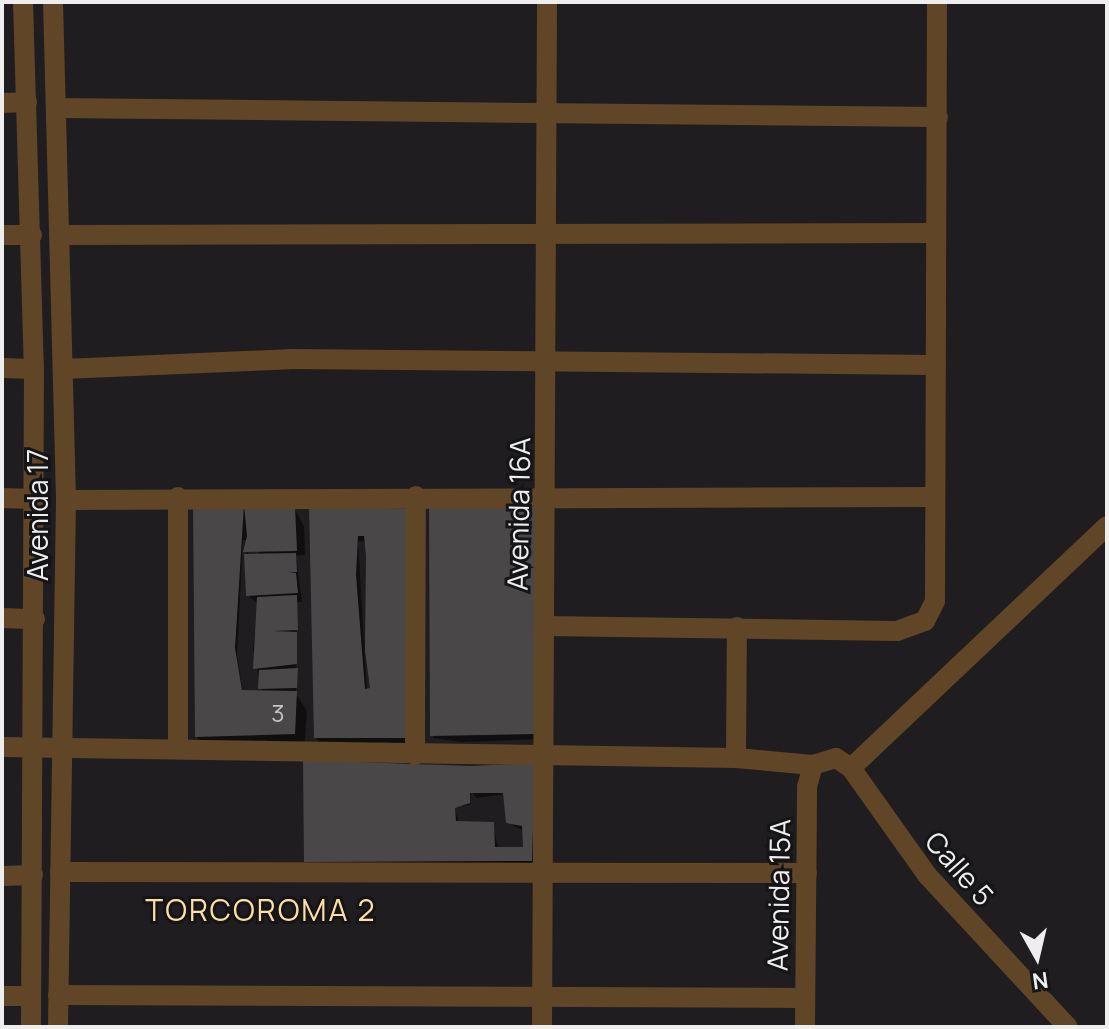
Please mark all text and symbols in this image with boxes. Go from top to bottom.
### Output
street label: Avenida 16A [500,437,536,591]
street label: Avenida 17 [20,449,54,581]
house number: 3 [271,699,285,727]
street label: Avenida 15A [760,819,796,971]
street label: Calle 5 [919,824,1001,912]
district label: TORCOROMA 2 [145,892,377,928]
north arrow [997,917,1077,997]
text: N [1030,965,1050,997]

